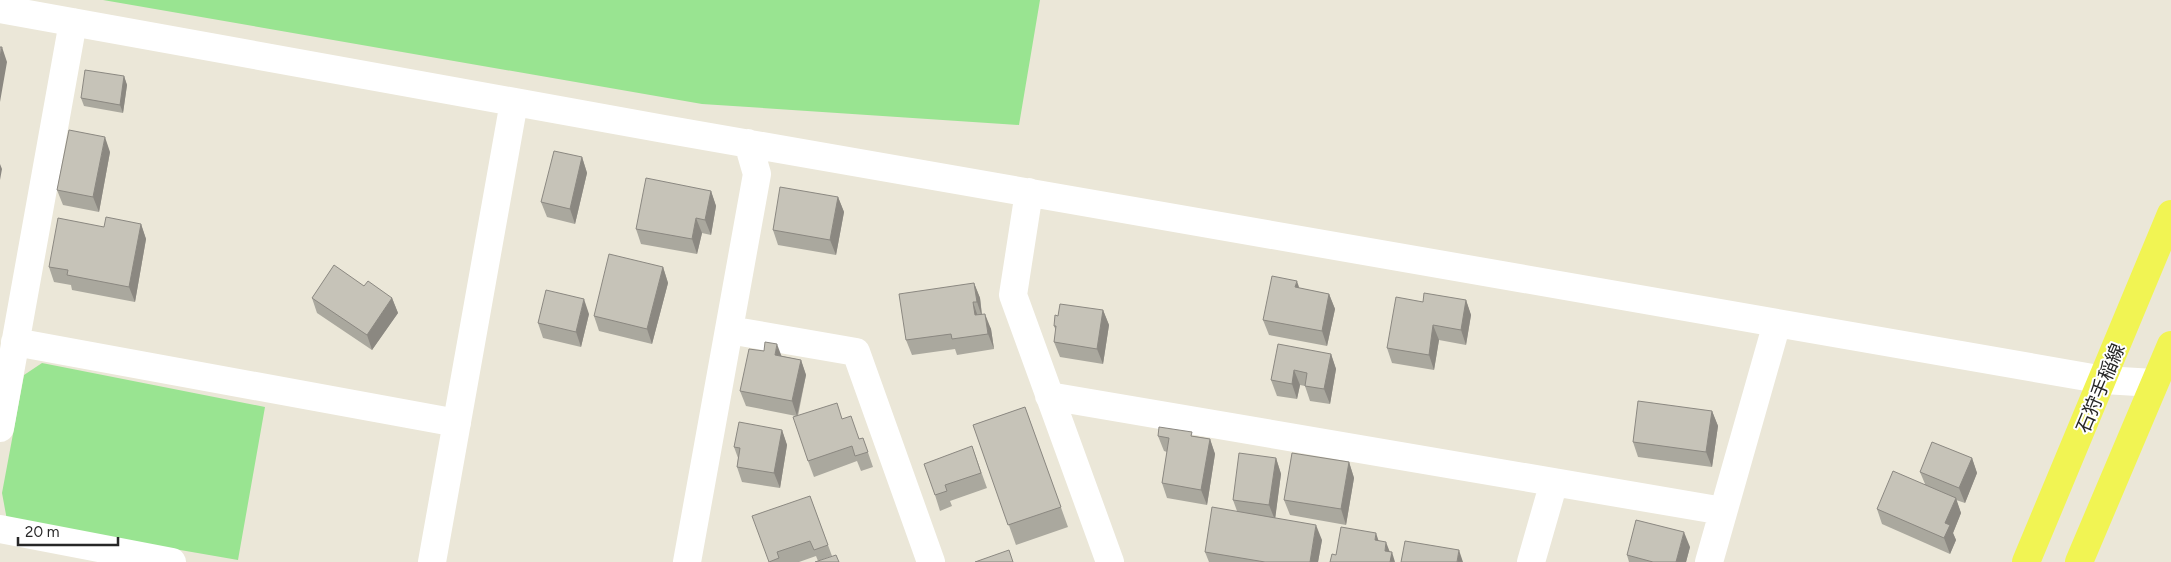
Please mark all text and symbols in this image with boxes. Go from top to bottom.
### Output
street label: 石狩手稲線 [2071,340,2130,436]
scale bar [18,514,118,546]
text: 20 m [25,523,59,541]

